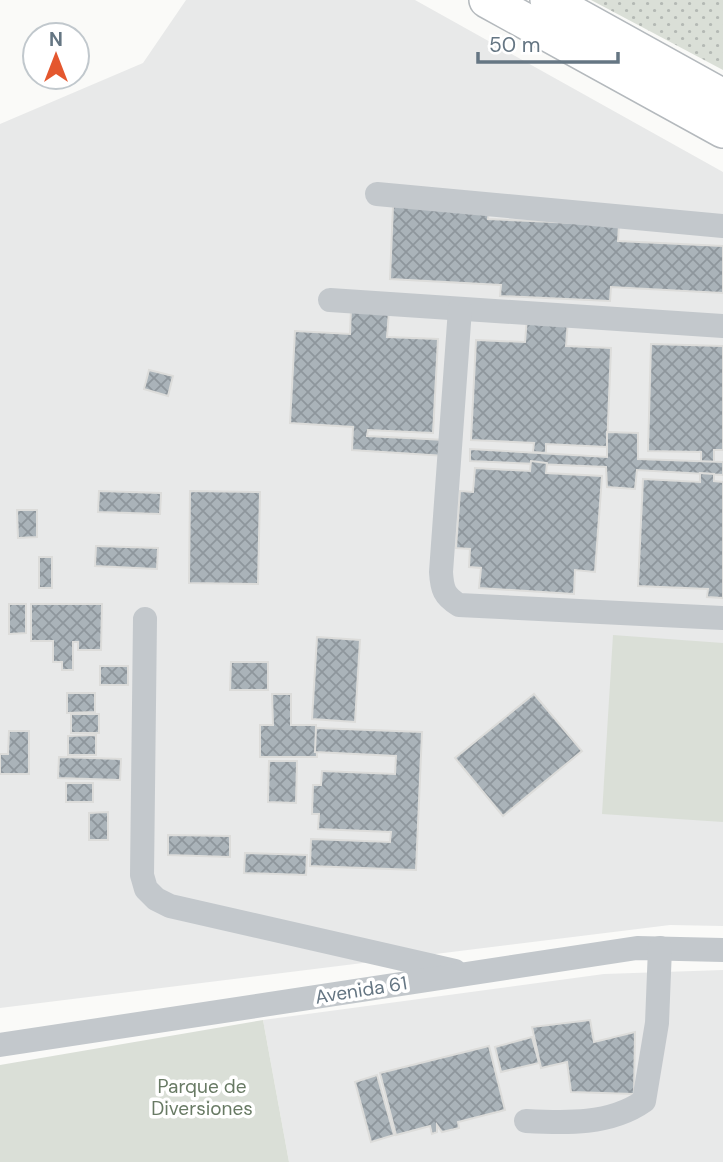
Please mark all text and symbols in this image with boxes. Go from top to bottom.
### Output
north arrow [21,21,91,91]
scale bar [478,21,618,65]
text: N [49,27,63,52]
text: 50 m [489,31,540,59]
street label: Avenida 61 [313,970,409,1010]
park label: Parque de Diversiones [151,1074,253,1121]

